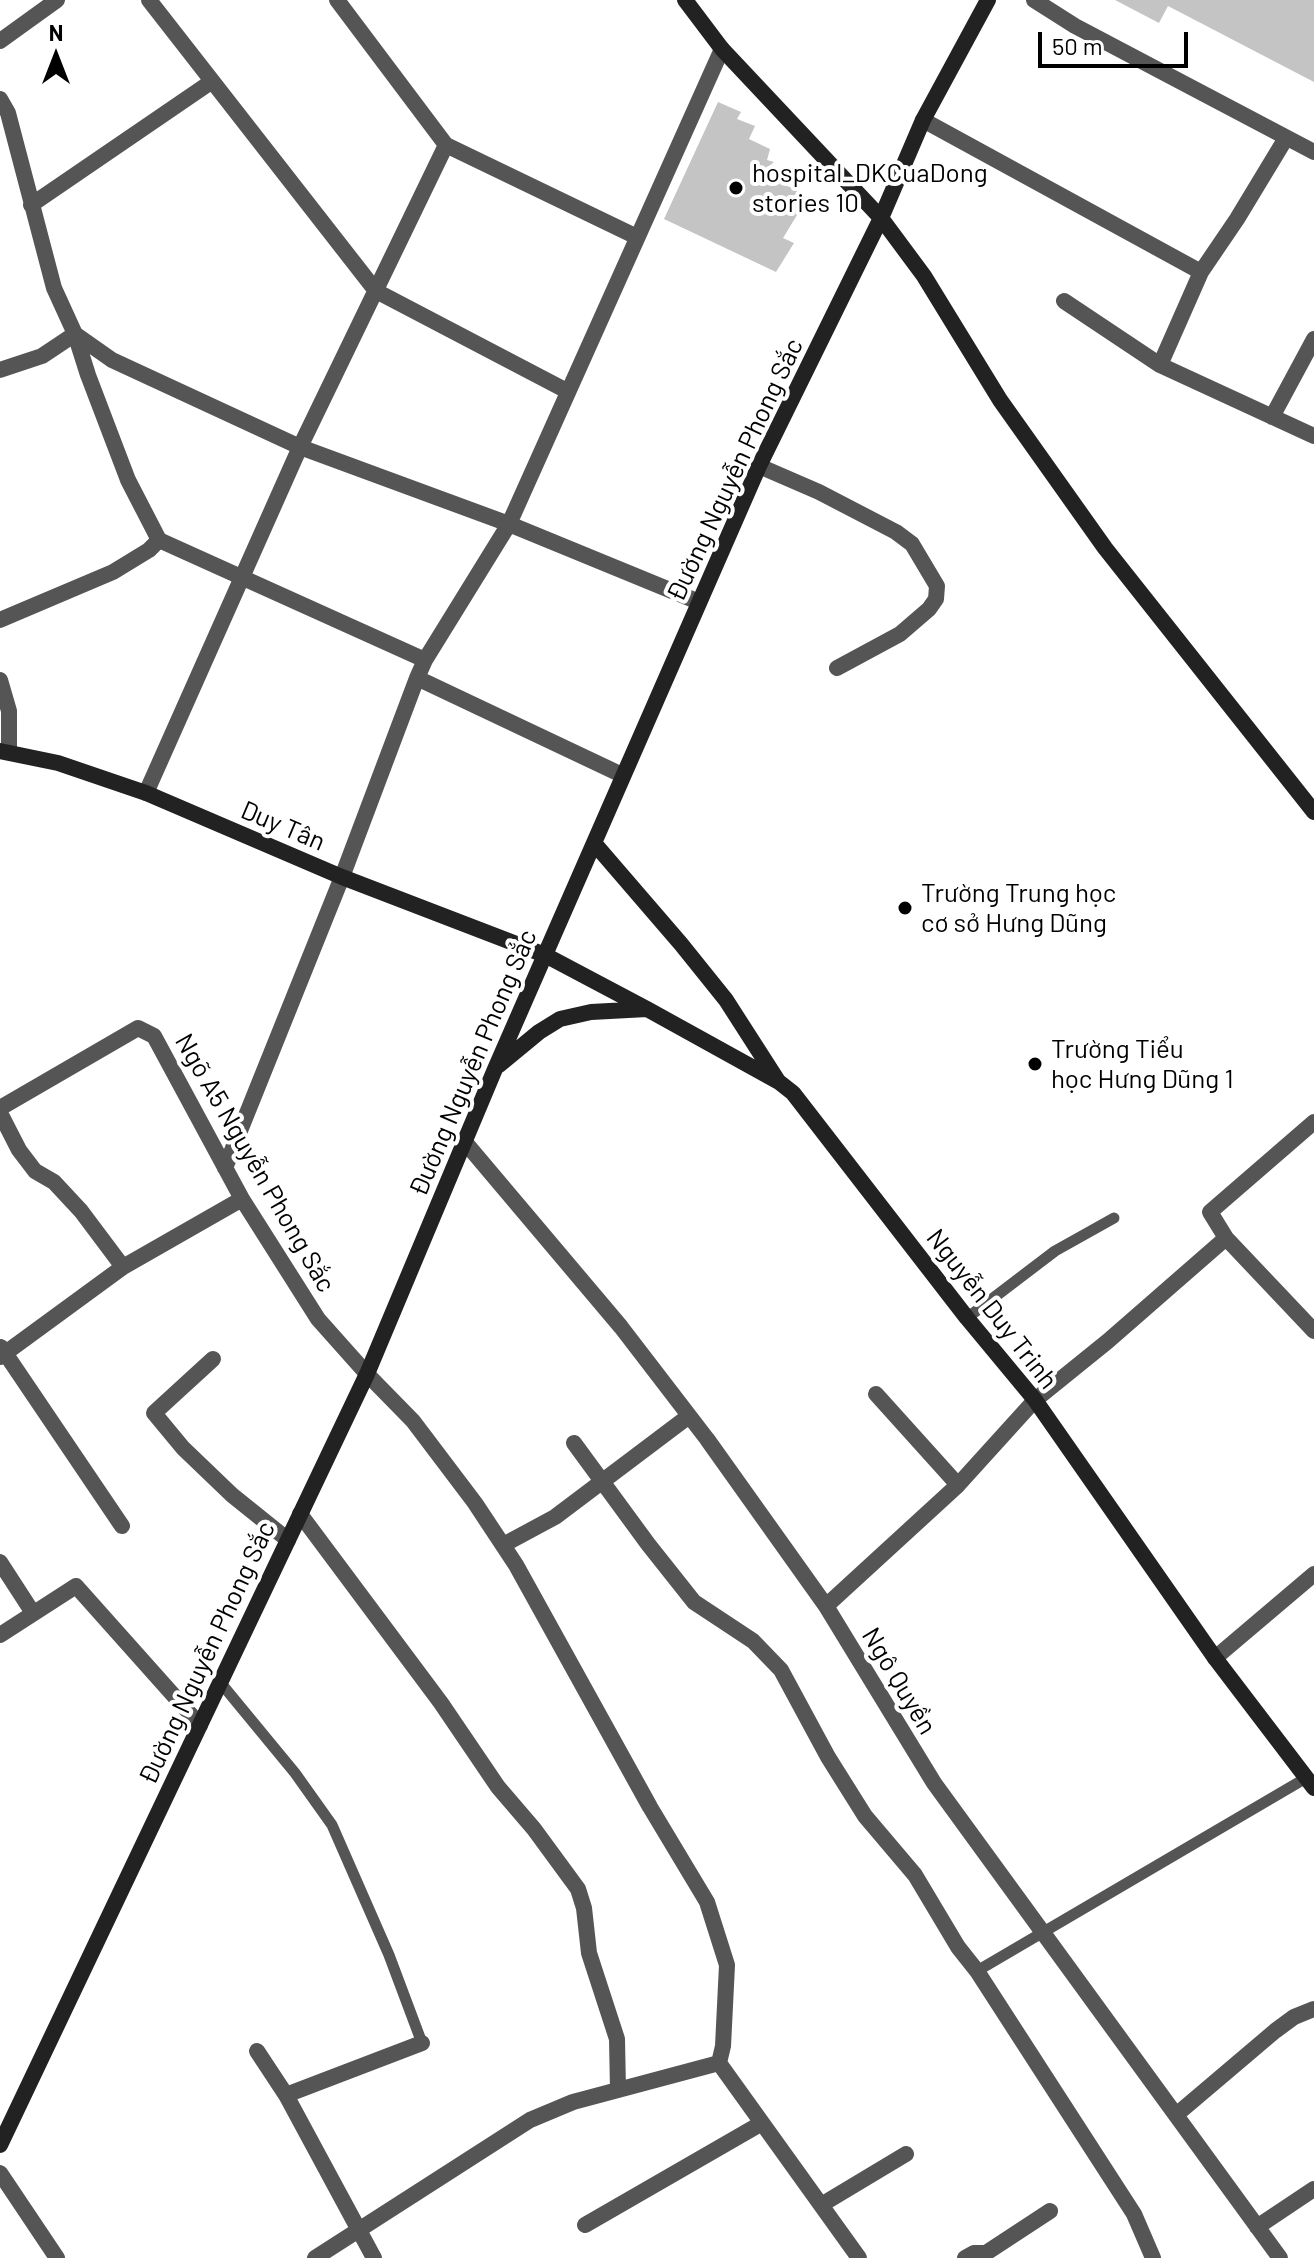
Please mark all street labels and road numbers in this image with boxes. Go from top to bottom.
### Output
street label: Đường Nguyễn Phong Sắc [660,333,810,607]
street label: Duy Tân [236,794,330,858]
street label: Đường Nguyễn Phong Sắc [403,925,543,1201]
street label: Ngõ A5 Nguyễn Phong Sắc [168,1028,342,1298]
street label: Nguyễn Duy Trinh [920,1223,1064,1395]
street label: Đường Nguyễn Phong Sắc [132,1516,282,1790]
street label: Ngô Quyền [855,1622,943,1740]

